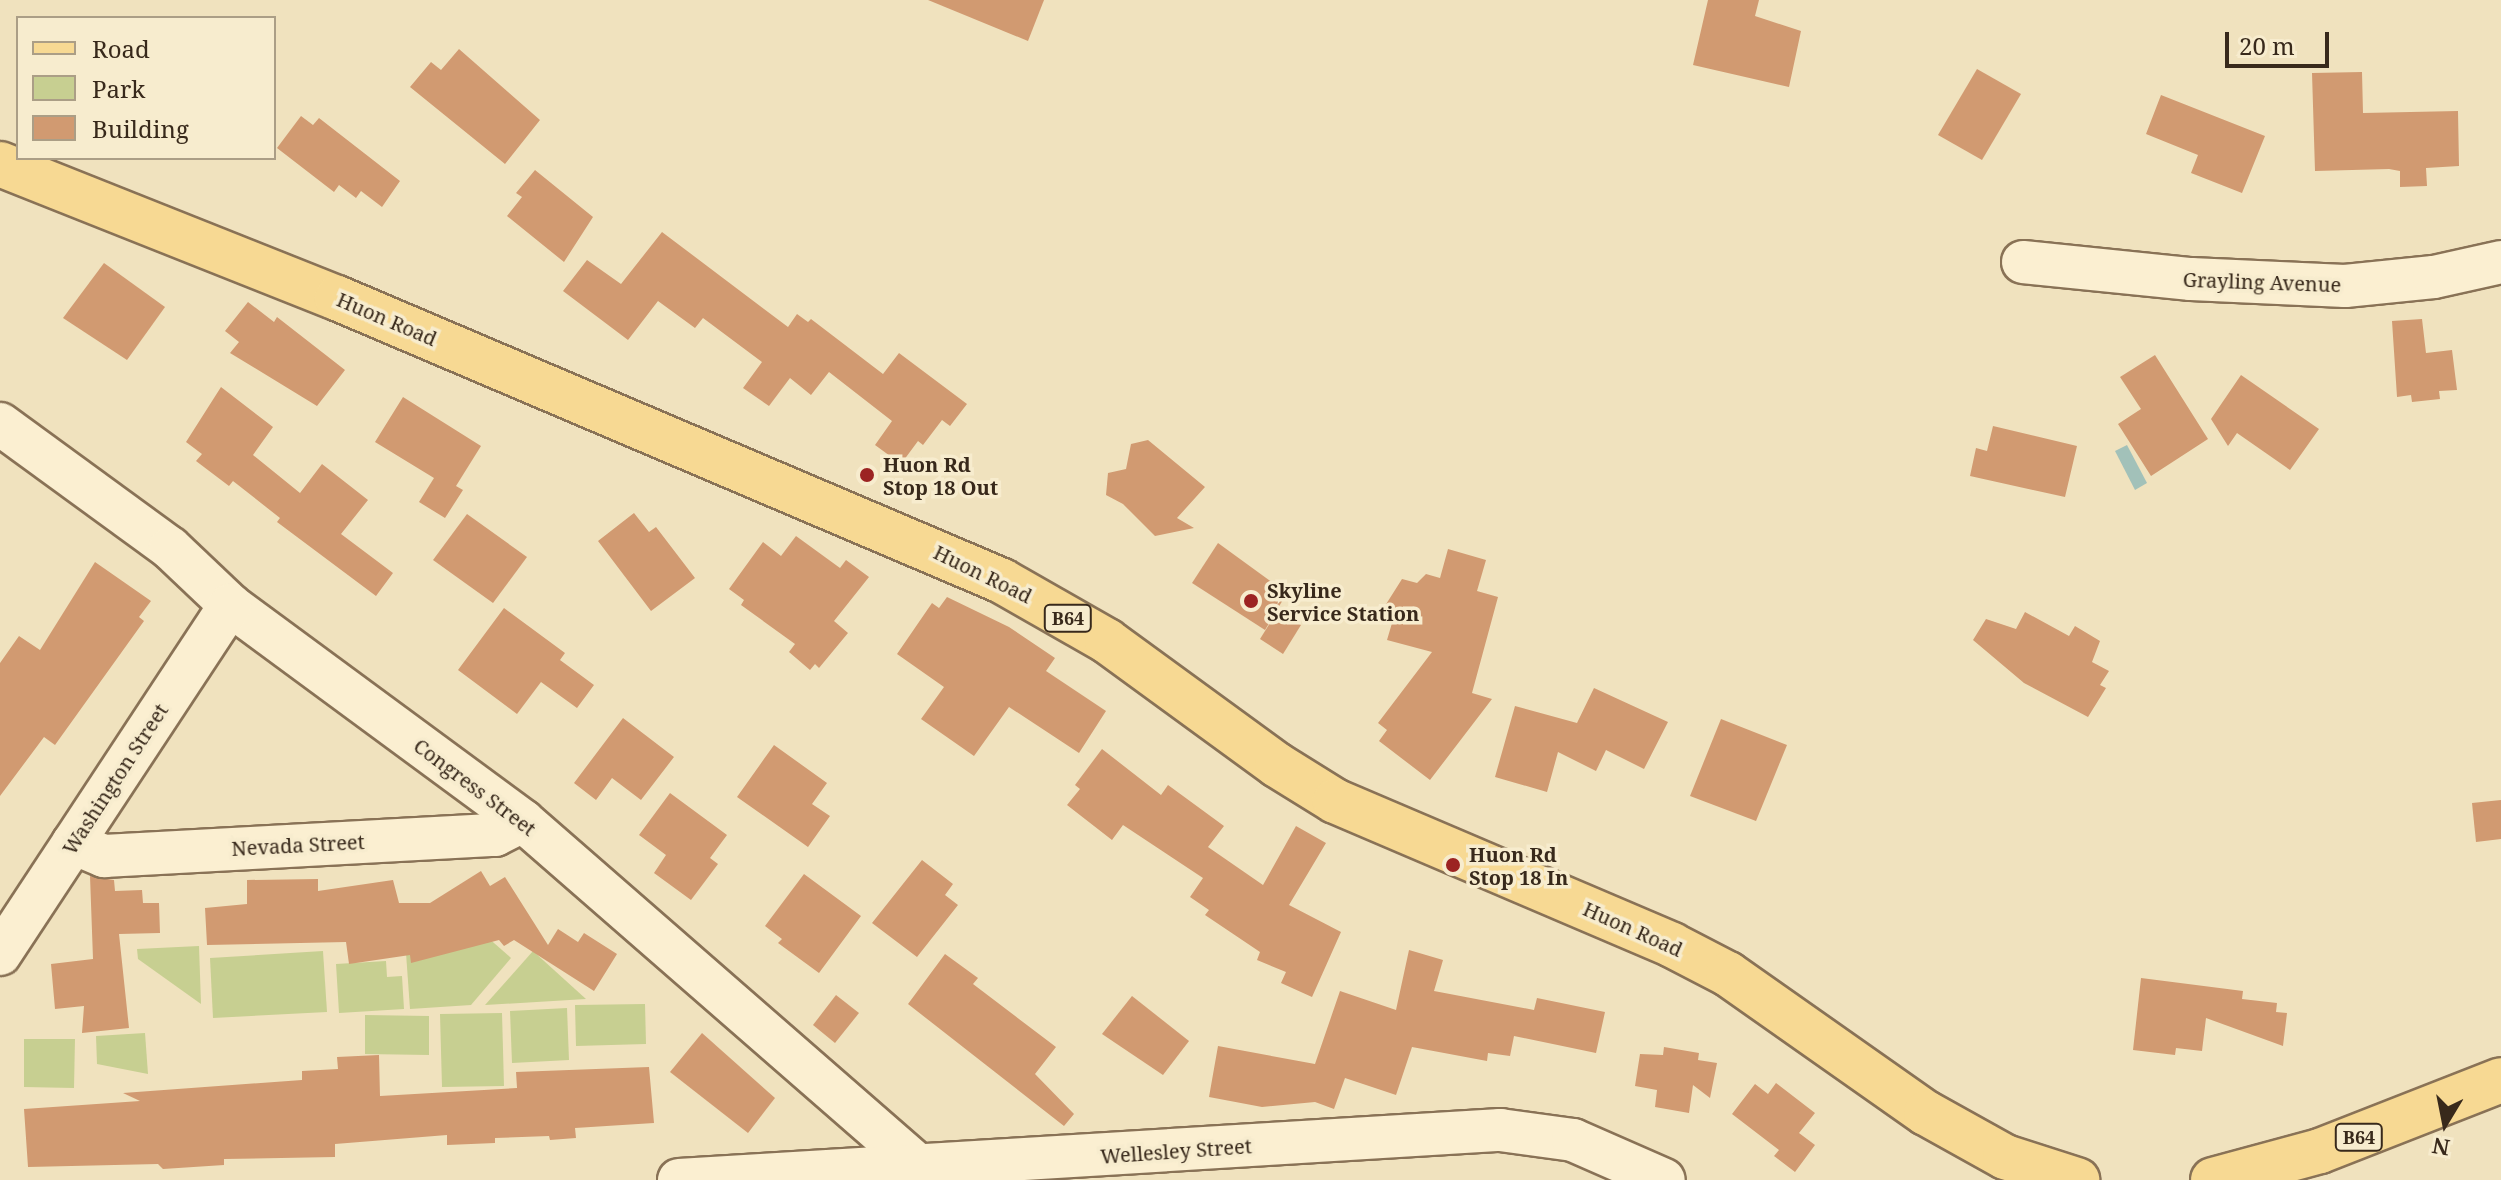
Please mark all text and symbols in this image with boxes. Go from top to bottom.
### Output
legend [16,16,276,160]
scale bar [2229,16,2333,66]
text: 20 m [2239,29,2295,62]
text: Road [92,32,150,65]
text: Park [92,72,145,105]
text: Building [92,112,189,145]
street label: Grayling Avenue [2182,267,2342,297]
street label: Huon Road [333,287,441,351]
place label: Huon Rd Stop 18 Out [883,452,998,499]
marker: Huon Rd Stop 18 Out [858,466,876,484]
street label: Huon Road [930,540,1036,608]
place label: Skyline Service Station [1267,578,1419,625]
marker: Skyline Service Station [1242,592,1260,610]
road number: B64 [1042,604,1094,632]
street label: Washington Street [57,699,173,859]
street label: Congress Street [409,733,541,841]
street label: Nevada Street [231,830,365,860]
place label: Huon Rd Stop 18 In [1469,842,1568,889]
marker: Huon Rd Stop 18 In [1444,856,1462,874]
street label: Huon Road [1580,896,1686,962]
north arrow [2405,1084,2485,1164]
road number: B64 [2333,1123,2385,1151]
text: N [2430,1131,2452,1164]
street label: Wellesley Street [1099,1134,1253,1168]

